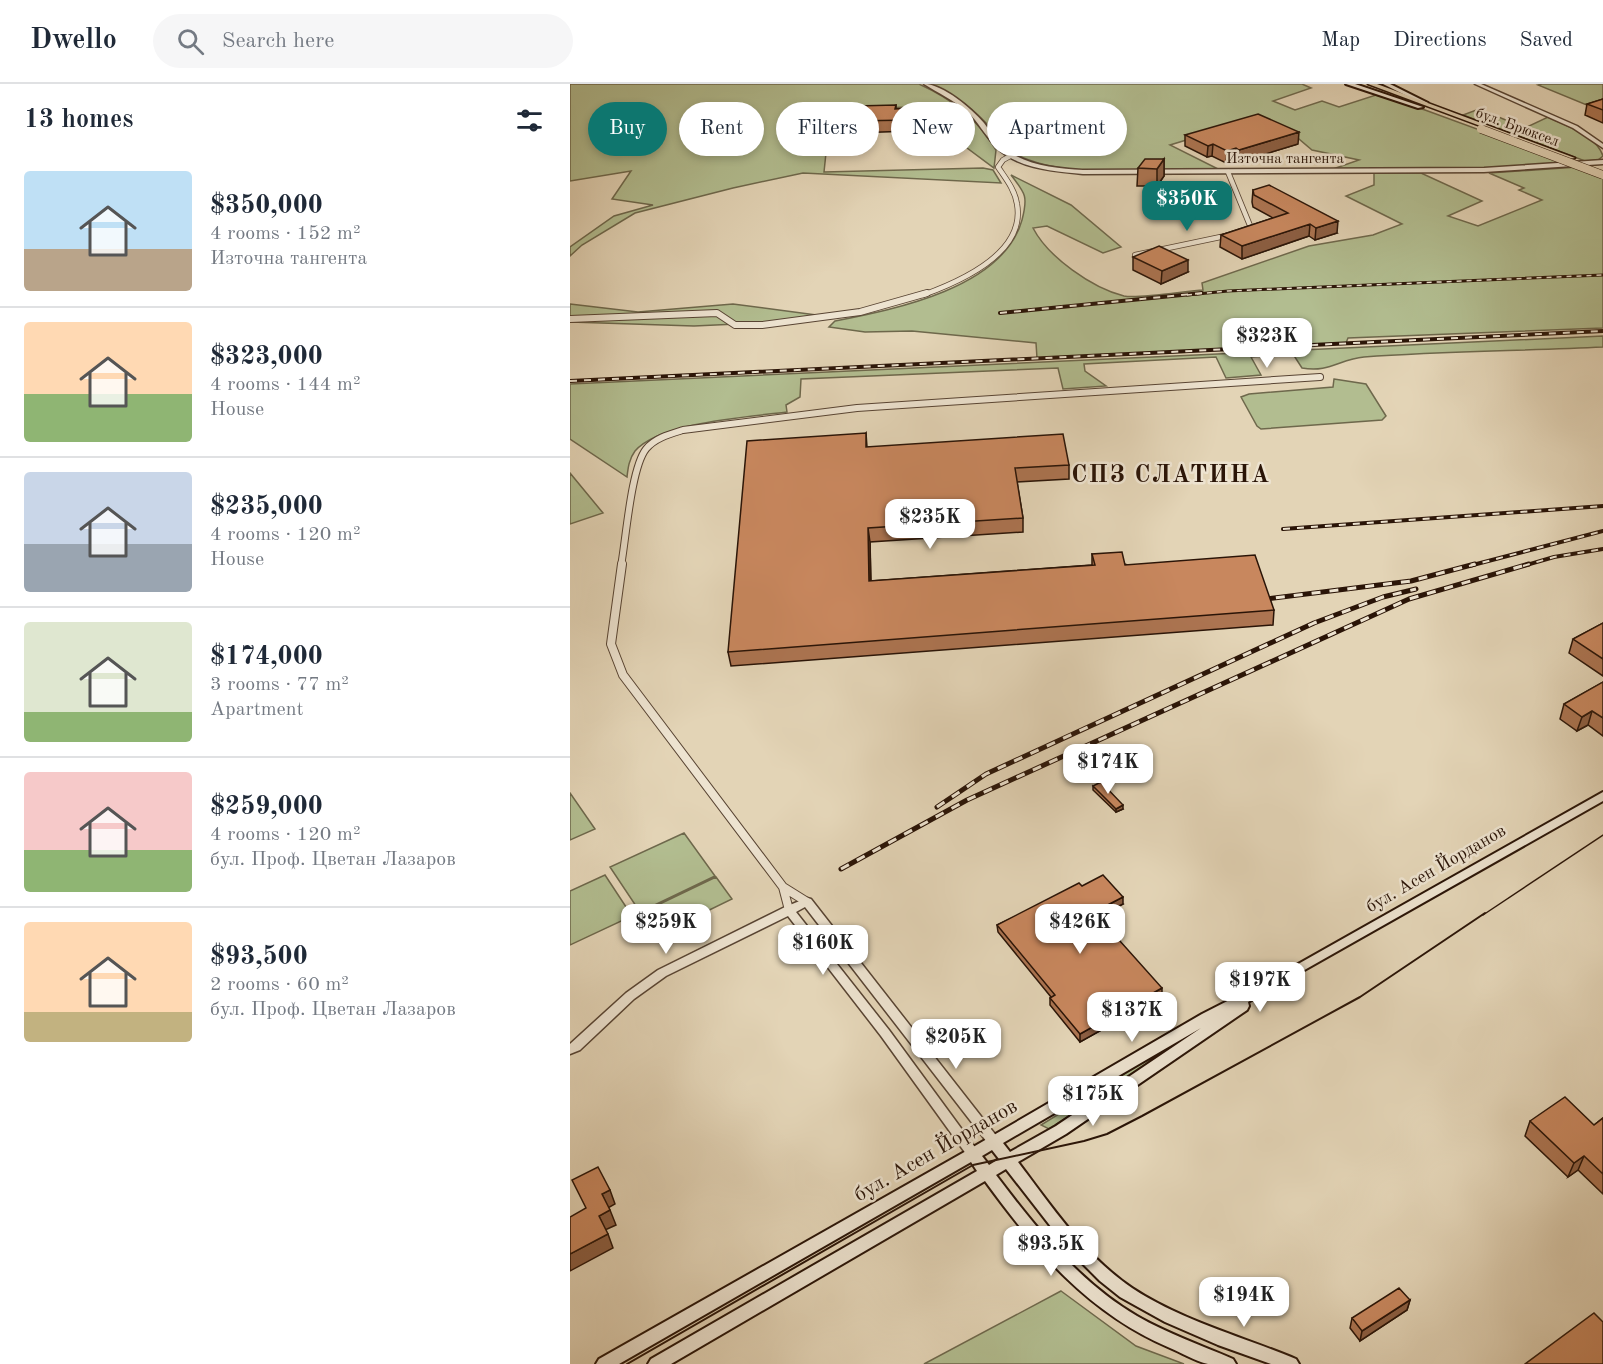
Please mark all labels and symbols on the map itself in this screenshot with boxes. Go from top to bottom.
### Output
street label: бул. Брюксел [1473,106,1561,150]
street label: Източна тангента [1226,152,1345,167]
pin: $350K [1145,181,1229,232]
pin: $323K [1225,318,1309,369]
district label: СПЗ СЛАТИНА [1071,464,1271,488]
pin: $235K [888,499,972,550]
pin: $174K [1066,744,1150,795]
street label: бул. Асен Йорданов [1361,818,1509,916]
pin: $259K [624,904,708,955]
pin: $426K [1038,904,1122,955]
pin: $160K [781,925,865,976]
pin: $197K [1218,962,1302,1013]
pin: $137K [1090,992,1174,1043]
pin: $205K [914,1019,998,1070]
pin: $175K [1051,1076,1135,1127]
street label: бул. Асен Йорданов [848,1091,1021,1206]
pin: $93.5K [1002,1226,1100,1277]
pin: $194K [1202,1277,1286,1328]

